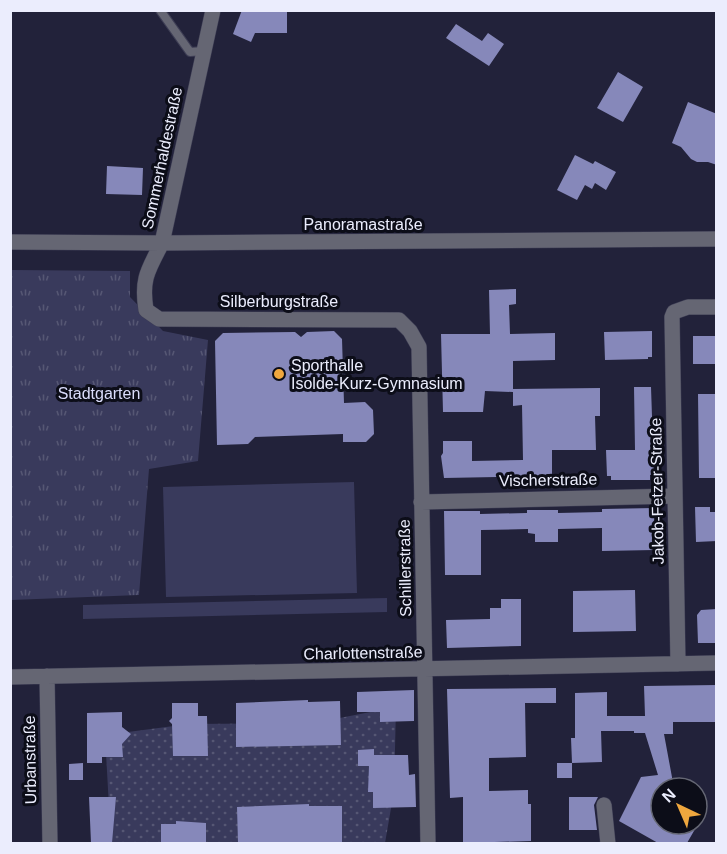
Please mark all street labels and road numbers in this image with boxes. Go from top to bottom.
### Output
street label: Sommerhaldestraße [139,85,185,231]
street label: Panoramastraße [303,216,423,233]
street label: Silberburgstraße [220,293,338,310]
street label: Jakob-Fetzer-Straße [647,417,667,564]
street label: Vischerstraße [499,471,597,489]
street label: Schillerstraße [396,519,414,617]
street label: Charlottenstraße [303,643,423,663]
street label: Urbanstraße [21,715,39,805]

